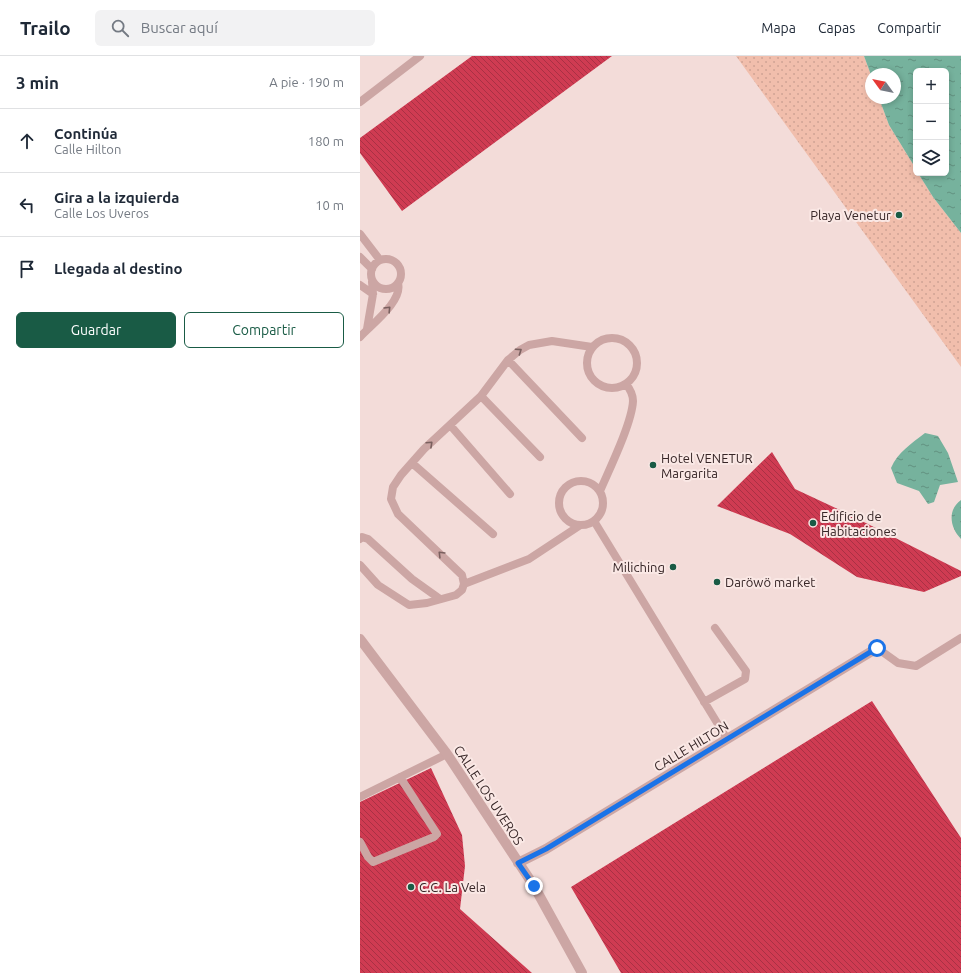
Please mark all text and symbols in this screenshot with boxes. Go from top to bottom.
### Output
search box [95,10,375,46]
text: Trailo [20,17,71,39]
icon: search [109,17,131,39]
text: Buscar aquí [141,19,218,36]
text: Mapa [761,20,796,36]
text: Capas [818,20,855,36]
text: Compartir [877,20,941,36]
north arrow [865,68,901,104]
map controls [913,68,949,176]
button: + [913,68,949,104]
text: 3 min [16,73,59,92]
text: A pie · 190 m [269,75,344,89]
button: − [913,104,949,140]
text: Continúa [54,125,118,142]
icon: ahead [16,130,38,152]
text: 180 m [308,134,344,148]
button: layers [913,140,949,176]
text: Calle Hilton [54,142,121,156]
text: Gira a la izquierda [54,189,180,206]
icon: left [16,194,38,216]
text: 10 m [315,198,344,212]
text: Calle Los Uveros [54,206,149,220]
place label: Playa Venetur [810,208,891,222]
marker: Playa Venetur [894,210,904,220]
icon: arrive [16,258,38,280]
text: Llegada al destino [54,260,183,277]
one-way arrow [383,306,391,314]
button: Guardar [16,312,176,348]
button: Compartir [184,312,344,348]
one-way arrow [515,349,522,356]
one-way arrow [425,442,432,449]
place label: Hotel VENETUR Margarita [661,451,753,480]
marker: Hotel VENETUR Margarita [648,460,658,470]
place label: Edificio de Habitaciones [821,509,897,538]
marker: Edificio de Habitaciones [808,518,818,528]
one-way arrow [438,551,446,559]
place label: Miliching [612,560,665,574]
marker: Miliching [668,562,678,572]
place label: Daröwö market [725,575,815,589]
marker: Daröwö market [712,577,722,587]
route start [868,639,886,657]
street label: CALLE HILTON [651,718,731,774]
street label: CALLE LOS UVEROS [452,743,526,847]
route end [525,877,543,895]
place label: C.C. La Vela [419,880,486,894]
marker: C.C. La Vela [406,882,416,892]

